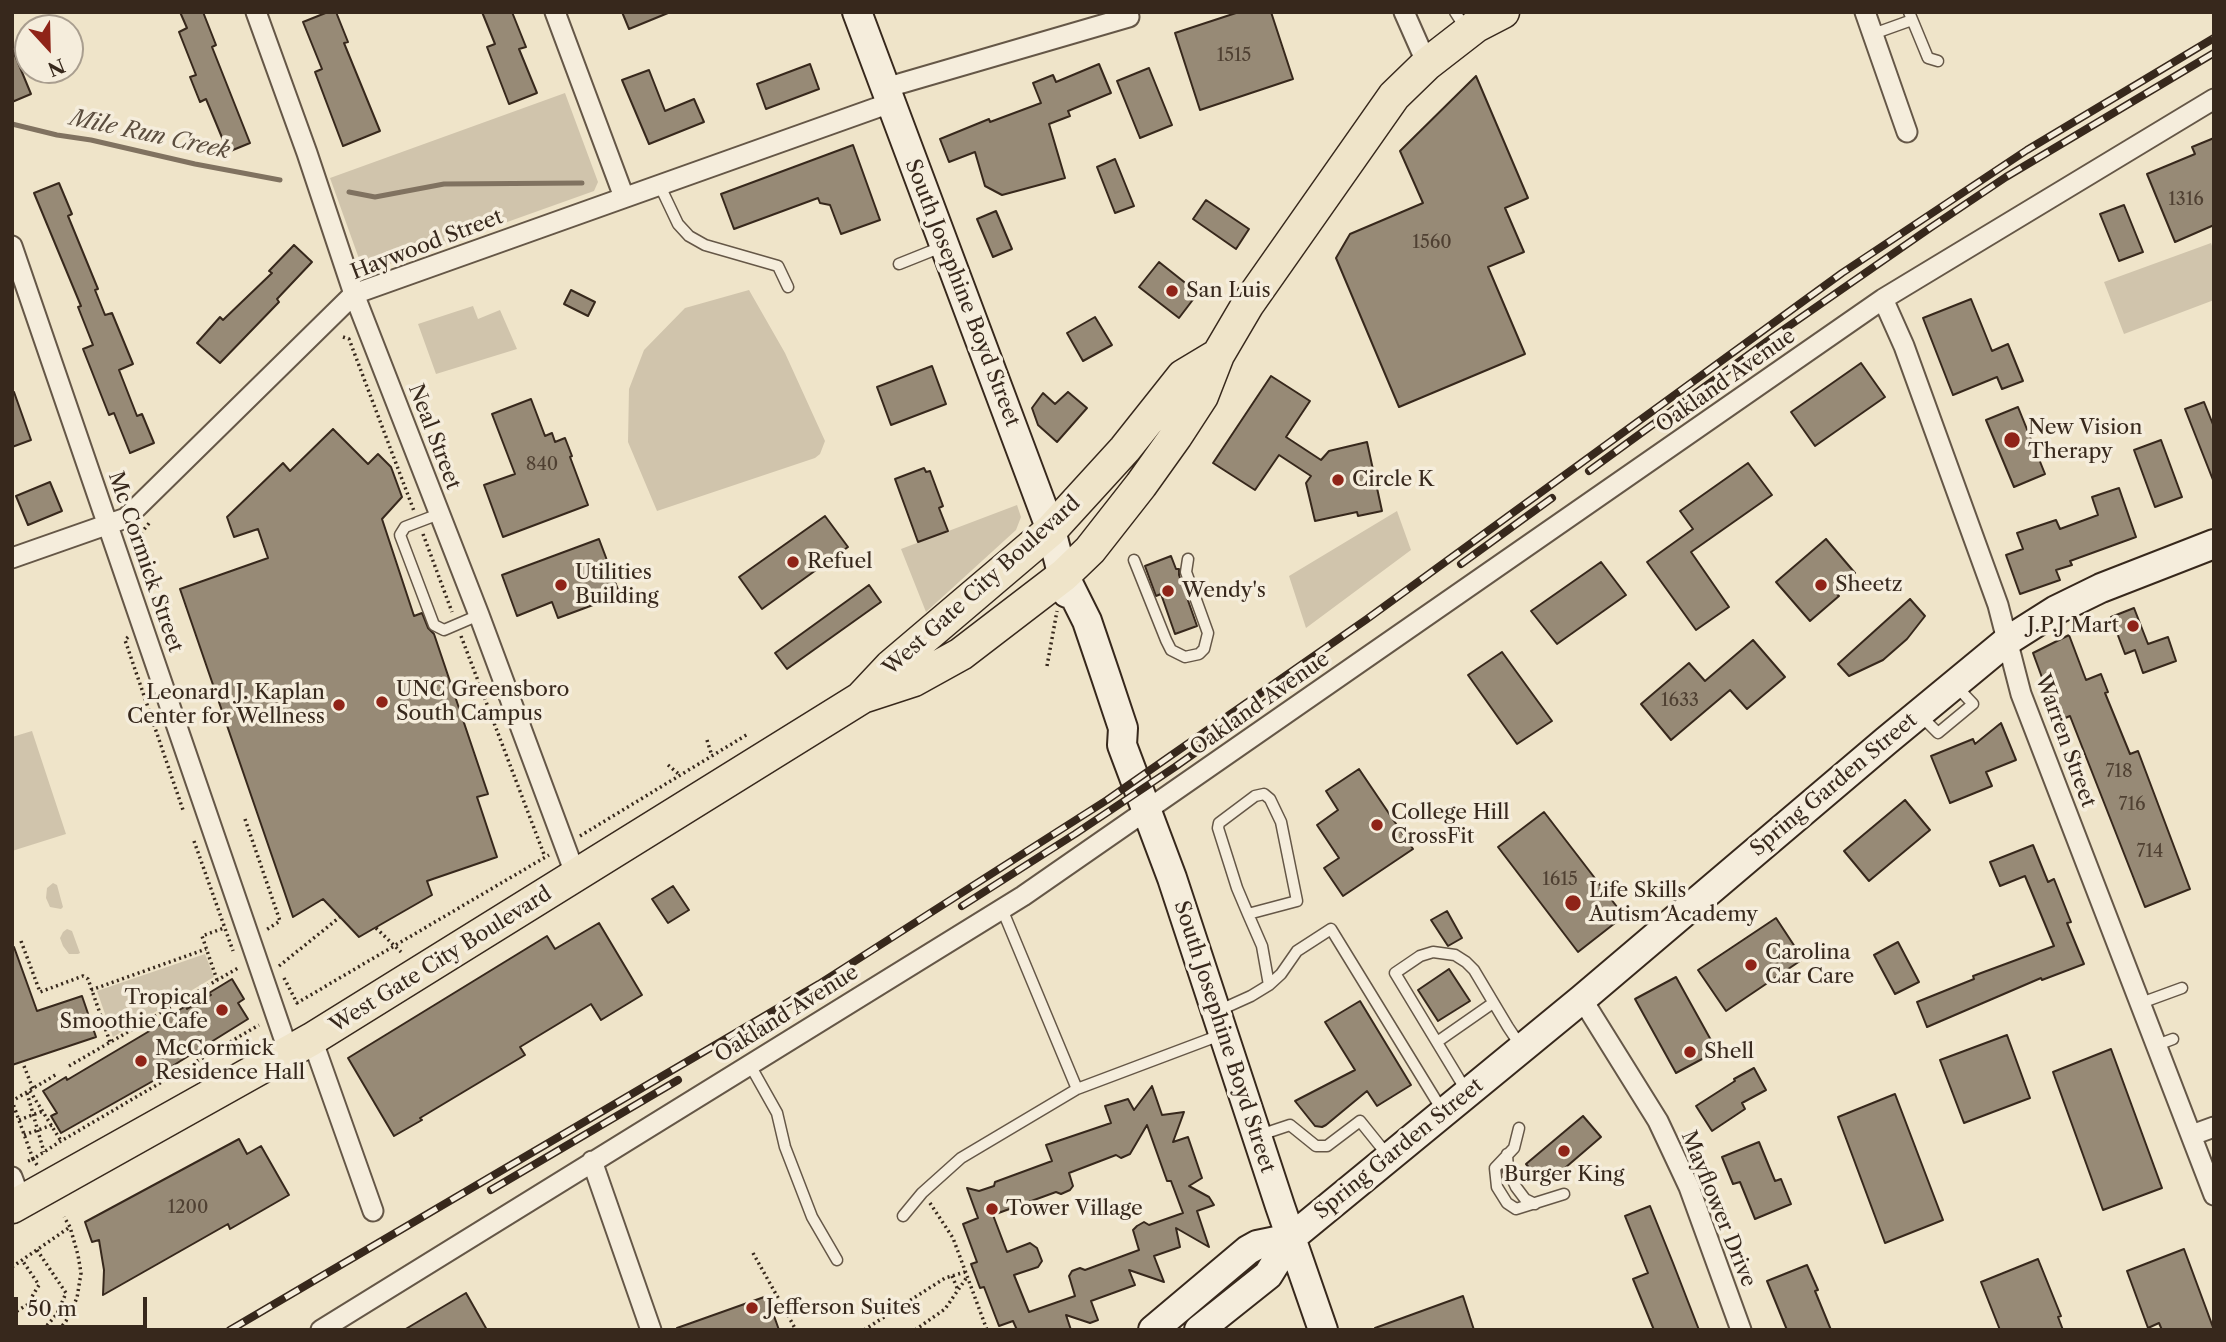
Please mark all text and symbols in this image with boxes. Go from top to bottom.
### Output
north arrow [14,14,84,84]
house number: 1515 [1217,45,1251,67]
text: N [44,53,68,81]
water label: Mile Run Creek [68,105,232,165]
street label: South Josephine Boyd Street [899,156,1025,430]
house number: 1316 [2168,189,2204,211]
street label: Haywood Street [348,204,506,286]
house number: 1560 [1412,232,1452,254]
place label: San Luis [1186,278,1271,304]
marker: San Luis [1164,283,1180,299]
street label: Oakland Avenue [1652,324,1800,438]
street label: Neal Street [402,381,466,493]
place label: New Vision Therapy [2028,415,2142,465]
marker: New Vision Therapy [2002,430,2022,450]
house number: 840 [526,454,558,476]
place label: Circle K [1352,467,1434,493]
street label: Mc Cormick Street [102,468,188,656]
marker: Circle K [1330,472,1346,488]
street label: West Gate City Boulevard [878,491,1086,681]
place label: Refuel [807,549,872,575]
marker: Refuel [785,554,801,570]
place label: Utilities Building [575,560,659,610]
place label: Sheetz [1835,572,1902,598]
marker: Utilities Building [553,577,569,593]
marker: Sheetz [1813,577,1829,593]
place label: Wendy's [1182,578,1266,604]
marker: Wendy's [1160,583,1176,599]
place label: J.P.J Mart [2027,613,2119,639]
marker: J.P.J Mart [2125,618,2141,634]
street label: Oakland Avenue [1186,647,1334,761]
street label: Warren Street [2029,671,2101,811]
place label: UNC Greensboro South Campus [396,677,569,727]
place label: Leonard J. Kaplan Center for Wellness [127,680,325,730]
house number: 1633 [1661,690,1699,712]
marker: UNC Greensboro South Campus [374,694,390,710]
marker: Leonard J. Kaplan Center for Wellness [331,697,347,713]
street label: Spring Garden Street [1746,708,1922,862]
house number: 718 [2105,761,2133,783]
house number: 716 [2119,794,2145,816]
place label: College Hill CrossFit [1391,800,1509,850]
marker: College Hill CrossFit [1369,817,1385,833]
house number: 714 [2137,841,2163,863]
house number: 1615 [1542,869,1578,891]
place label: Life Skills Autism Academy [1589,878,1758,928]
street label: West Gate City Boulevard [326,881,556,1039]
marker: Life Skills Autism Academy [1563,893,1583,913]
street label: South Josephine Boyd Street [1168,898,1280,1176]
place label: Carolina Car Care [1765,940,1854,990]
marker: Carolina Car Care [1743,957,1759,973]
street label: Oakland Avenue [711,960,863,1068]
place label: Tropical Smoothie Cafe [60,985,208,1035]
marker: Tropical Smoothie Cafe [214,1002,230,1018]
place label: McCormick Residence Hall [155,1036,305,1086]
place label: Shell [1704,1039,1754,1065]
marker: Shell [1682,1044,1698,1060]
marker: McCormick Residence Hall [133,1053,149,1069]
street label: Spring Garden Street [1310,1073,1488,1225]
street label: Mayflower Drive [1675,1127,1761,1291]
marker: Burger King [1556,1143,1572,1159]
place label: Burger King [1504,1162,1624,1188]
place label: Tower Village [1006,1196,1143,1222]
house number: 1200 [168,1197,208,1219]
marker: Tower Village [984,1201,1000,1217]
scale bar [18,1282,150,1326]
place label: Jefferson Suites [766,1295,921,1321]
text: 50 m [27,1296,77,1321]
marker: Jefferson Suites [744,1300,760,1316]

